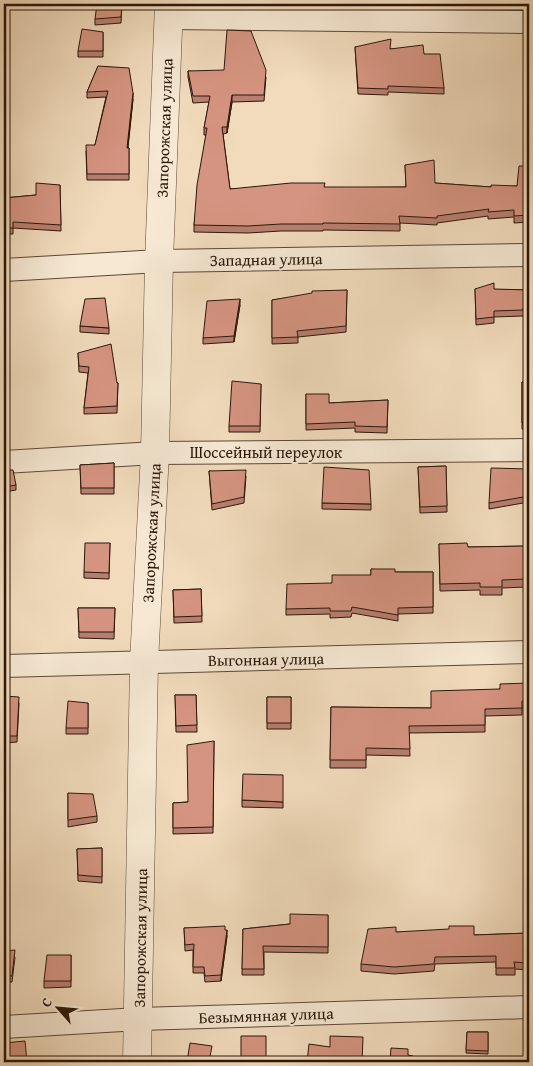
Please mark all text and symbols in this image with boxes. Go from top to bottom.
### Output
street label: Запорожская улица [150,57,178,198]
street label: Западная улица [209,246,323,272]
street label: Шоссейный переулок [190,440,343,464]
street label: Запорожская улица [135,462,167,603]
street label: Выгонная улица [208,646,325,672]
street label: Запорожская улица [127,868,153,1008]
north arrow [32,984,82,1034]
text: С [36,994,57,1010]
street label: Безымянная улица [198,1001,334,1029]

